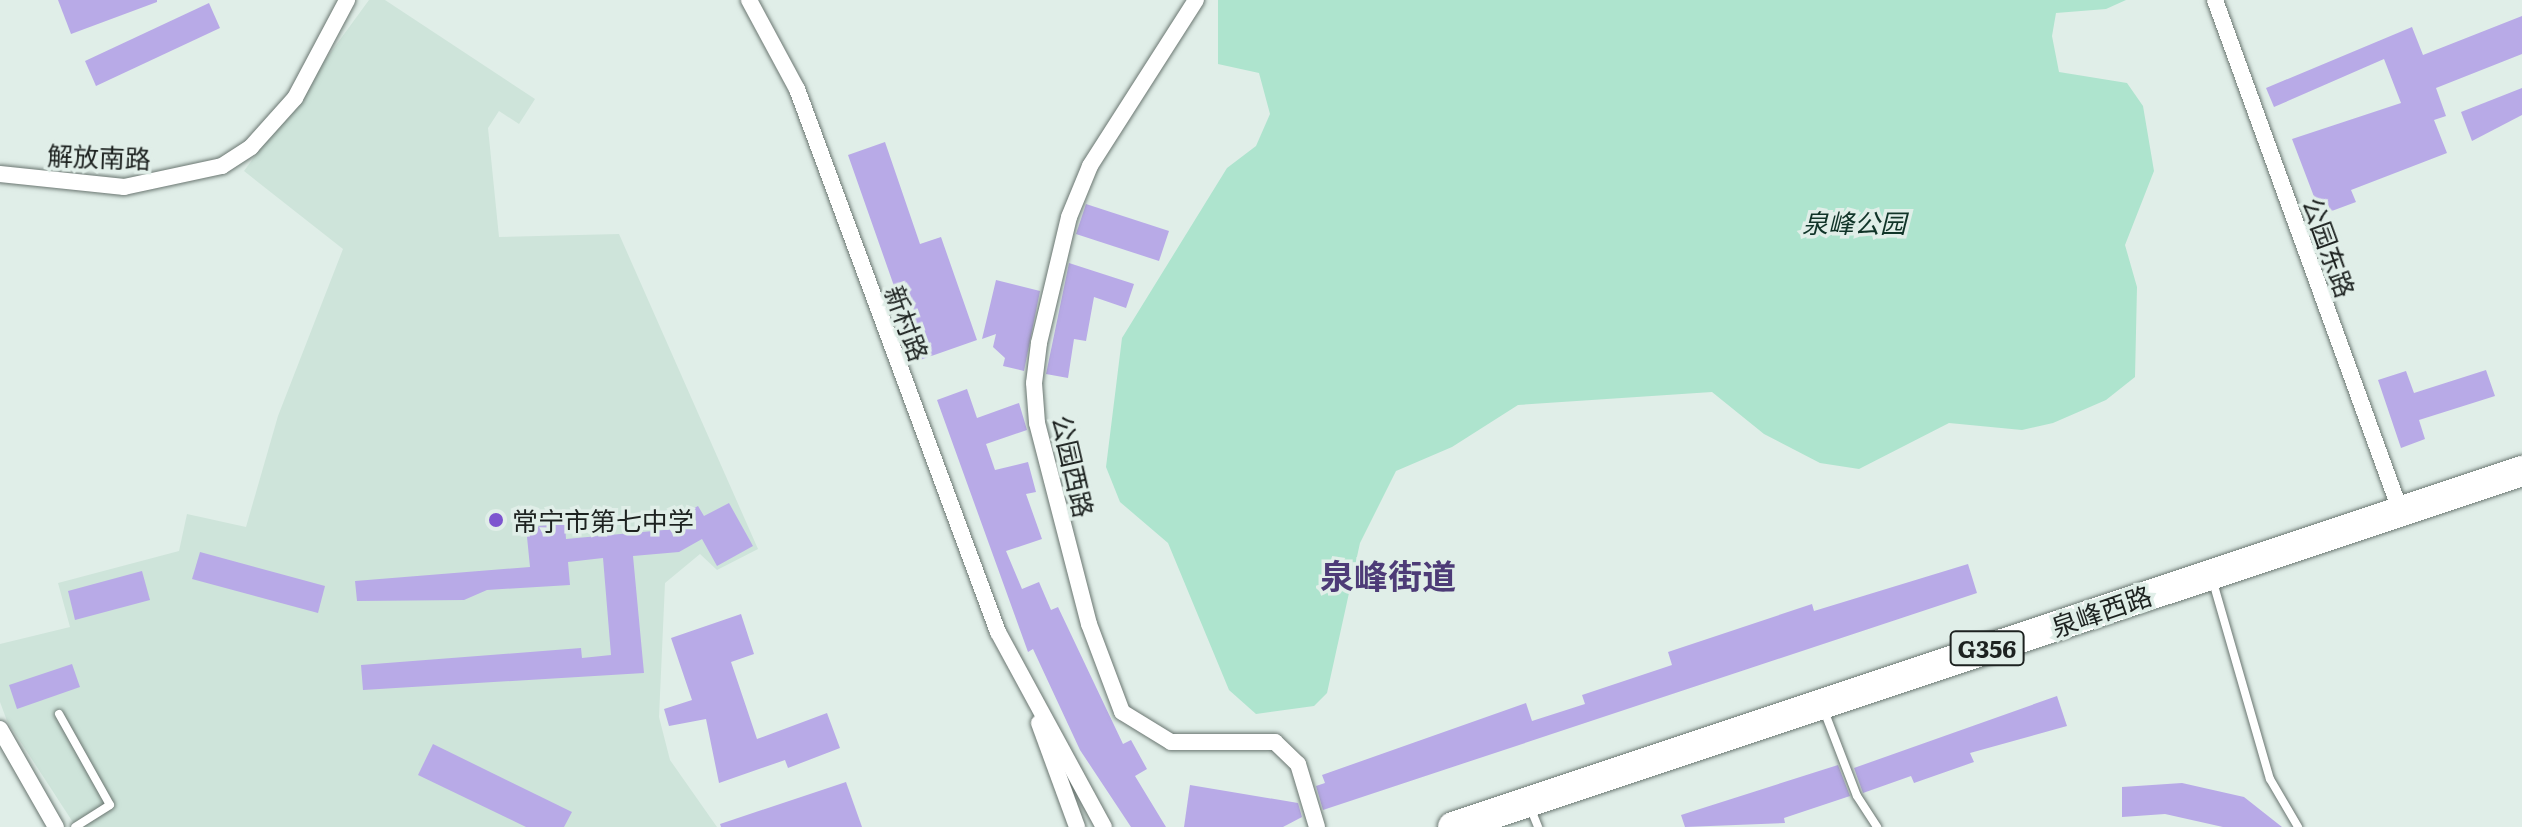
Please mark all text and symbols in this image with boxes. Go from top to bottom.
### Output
street label: 解放南路 [46,139,152,173]
street label: 公园东路 [2298,193,2362,301]
park label: 泉峰公园 [1802,206,1906,238]
street label: 新村路 [880,281,936,365]
street label: 公园西路 [1047,412,1101,520]
place label: 常宁市第七中学 [512,504,694,536]
marker: 常宁市第七中学 [487,511,505,529]
district label: 泉峰街道 [1320,555,1456,595]
street label: 泉峰西路 [2047,578,2155,642]
road number: G356 [1949,628,2025,668]

